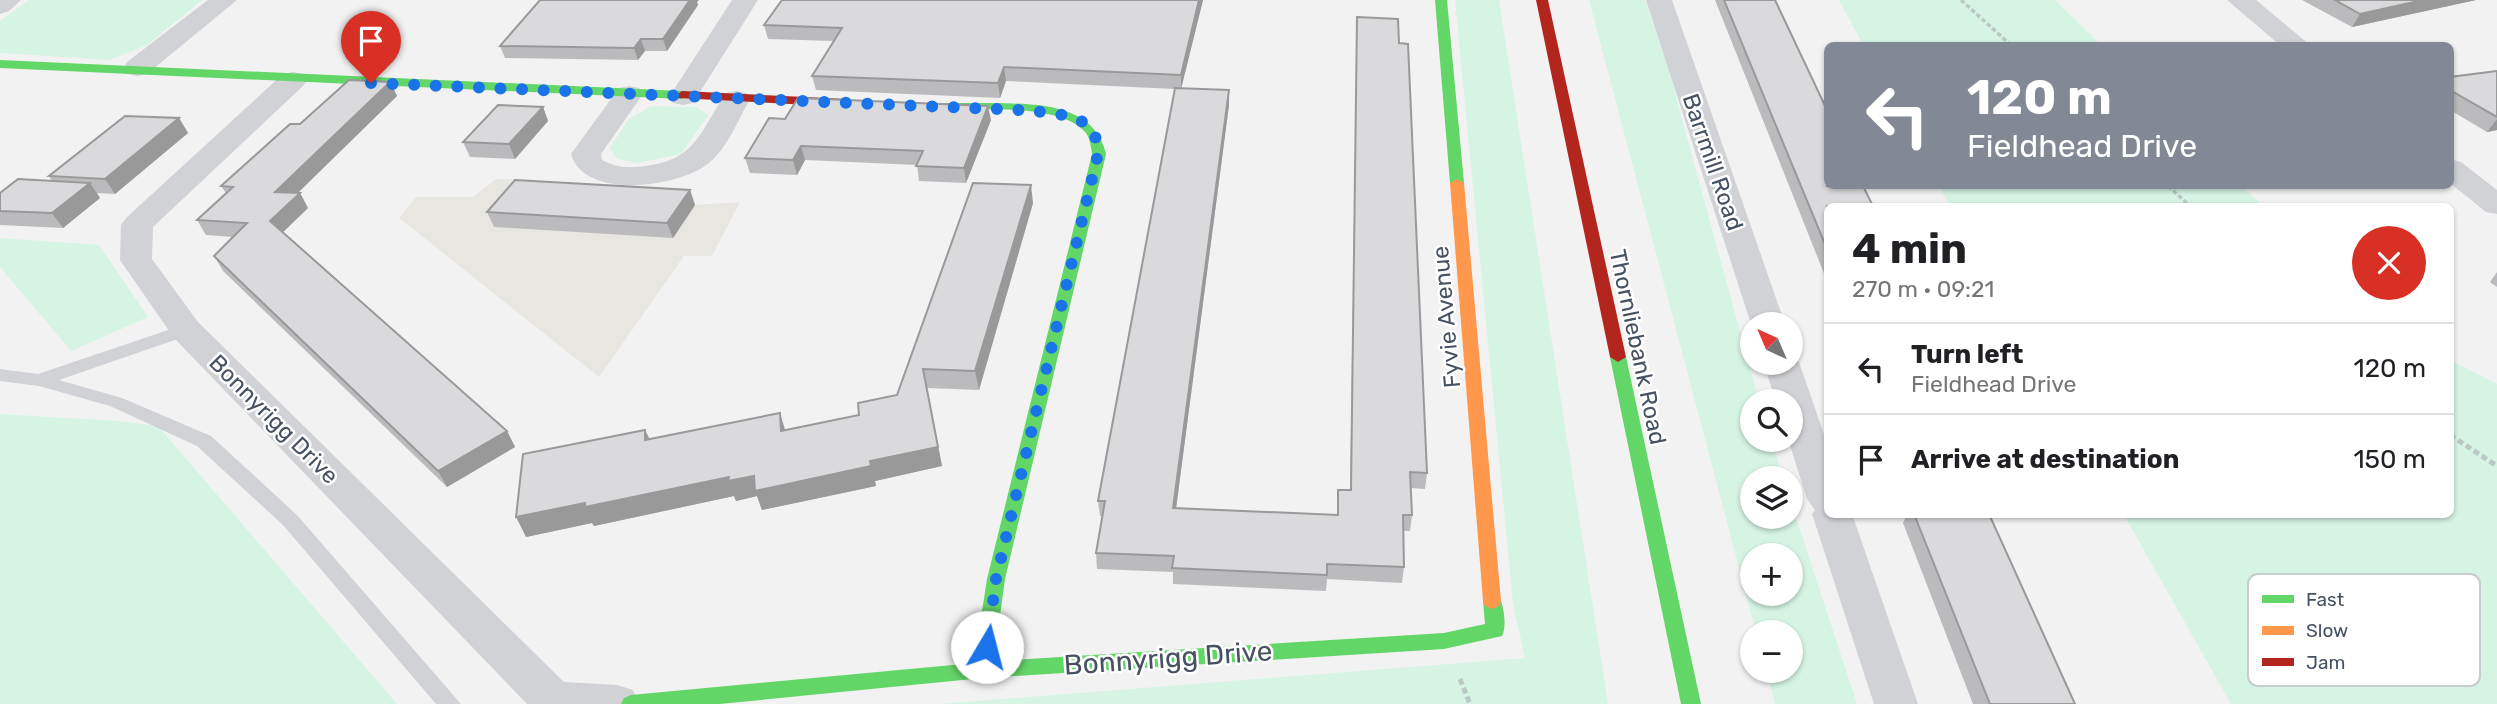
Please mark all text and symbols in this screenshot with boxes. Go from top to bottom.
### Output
pin [341,11,401,83]
icon: arrive [352,22,390,60]
text: 120 m [1967,68,2112,126]
icon: left [1852,70,1943,161]
street label: Barrmill Road [1677,90,1749,234]
text: Fieldhead Drive [1967,127,2197,165]
text: 4 min [1852,224,1967,274]
button: close [2352,226,2426,300]
street label: Fyvie Avenue [1426,245,1466,389]
street label: Thornliebank Road [1604,247,1672,447]
text: 270 m · 09:21 [1852,275,1994,303]
north arrow [1740,312,1802,374]
map controls [1740,312,1803,683]
text: Turn left [1911,339,2023,370]
street label: Bonnyrigg Drive [203,348,345,490]
icon: left [1852,350,1890,388]
text: 120 m [2354,353,2426,384]
text: Fieldhead Drive [1911,370,2076,398]
button: search [1740,389,1803,452]
icon: arrive [1852,441,1890,479]
text: Arrive at destination [1911,444,2179,475]
text: 150 m [2353,444,2426,475]
button: layers [1740,466,1803,529]
button: + [1740,543,1803,606]
legend [2248,574,2480,686]
text: Fast [2306,588,2345,611]
position arrow [950,610,1024,684]
text: Slow [2306,619,2348,642]
button: − [1740,620,1803,683]
street label: Bonnyrigg Drive [1063,634,1273,682]
text: Jam [2306,651,2345,674]

